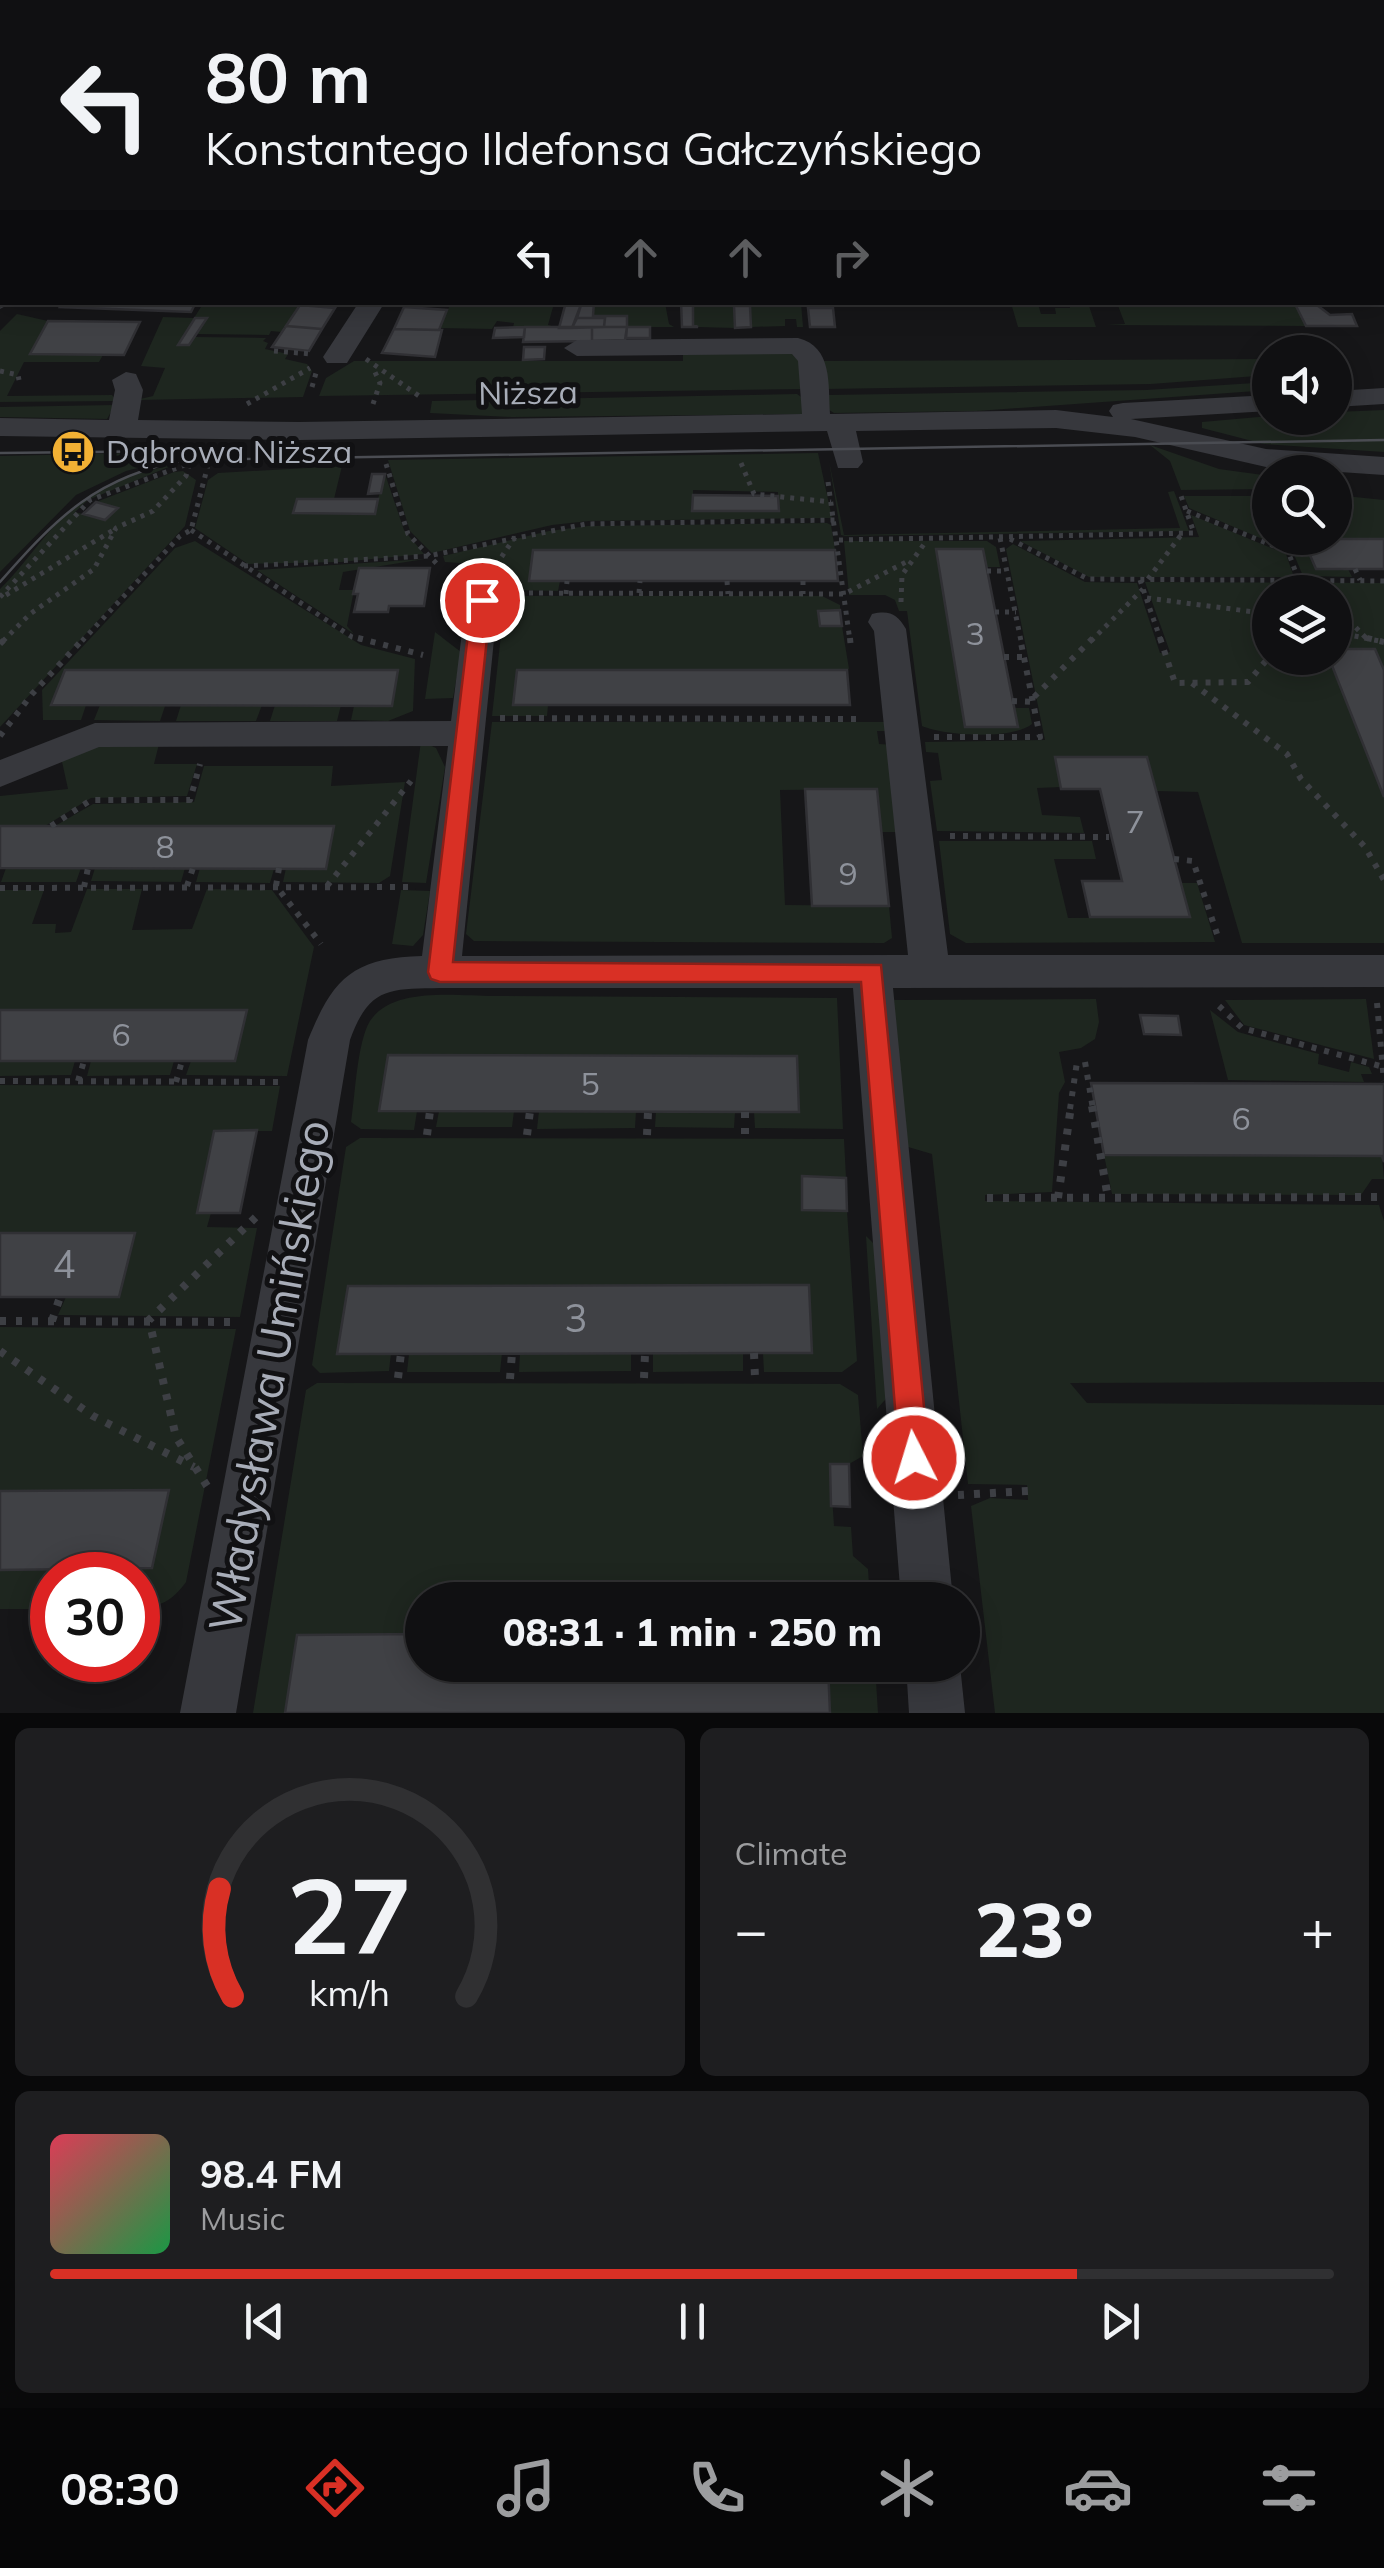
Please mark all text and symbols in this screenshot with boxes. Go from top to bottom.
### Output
text: 80 m [205,33,371,121]
icon: left [40,40,170,170]
text: Konstantego Ildefonsa Gałczyńskiego [205,120,982,176]
icon: left [508,230,563,285]
icon: ahead [613,230,668,285]
icon: ahead [718,230,773,285]
icon: right [823,230,878,285]
map controls [1252,335,1352,675]
button: sound [1252,335,1352,435]
street label: Niższa [478,371,578,413]
bus stop icon: Dąbrowa Niższa [50,429,96,475]
place label: Dąbrowa Niższa [106,431,352,471]
button: search [1252,455,1352,555]
pin [440,558,525,643]
icon: arrive [455,573,510,628]
button: layers [1252,575,1352,675]
house number: 3 [965,613,985,653]
house number: 7 [1125,801,1145,841]
house number: 8 [155,826,175,866]
house number: 9 [838,853,858,893]
house number: 6 [111,1014,131,1054]
house number: 5 [580,1063,600,1103]
house number: 6 [1231,1098,1251,1138]
street label: Władysława Umińskiego [195,1116,341,1636]
house number: 4 [53,1240,75,1288]
house number: 3 [565,1294,587,1342]
position arrow [862,1406,966,1510]
speed limit sign: 30 [30,1552,160,1682]
text: 08:31 · 1 min · 250 m [503,1608,882,1656]
text: Climate [735,1833,847,1873]
text: 27 [287,1849,412,1980]
text: 23° [975,1882,1094,1976]
text: − [735,1895,768,1964]
text: + [1301,1895,1334,1964]
text: km/h [309,1970,390,2015]
text: 98.4 FM [200,2150,343,2198]
text: Music [200,2198,285,2238]
icon: previous [237,2294,292,2349]
icon: pause [665,2294,720,2349]
icon: next [1093,2294,1148,2349]
icon: directions [300,2453,370,2523]
icon: music [491,2453,561,2523]
icon: phone [682,2453,752,2523]
icon: climate [872,2453,942,2523]
icon: car [1063,2453,1133,2523]
icon: filters [1254,2453,1324,2523]
text: 08:30 [60,2460,180,2516]

